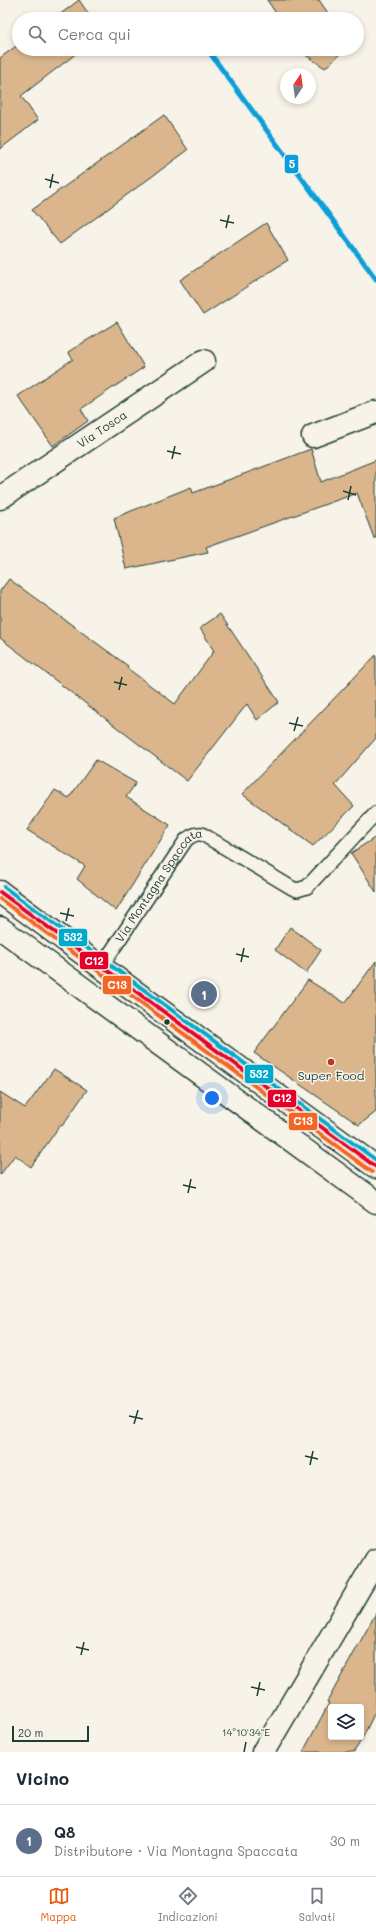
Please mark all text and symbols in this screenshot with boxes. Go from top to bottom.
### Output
search box [12,12,364,56]
icon: search [26,23,48,45]
text: Cerca qui [58,24,131,44]
north arrow [280,68,316,104]
line badge: 5 [284,154,299,174]
text: 5 [289,156,296,171]
street label: Via Tosca [73,406,130,451]
street label: Via Montagna Spaccata [111,825,203,945]
line badge: 532 [58,928,88,947]
text: 532 [63,929,83,944]
line badge: C12 [79,951,109,970]
text: C12 [84,953,104,968]
line badge: C13 [102,975,132,995]
text: C13 [107,977,127,992]
pin: 1 [191,979,217,1009]
unlabelled marker [162,1017,172,1027]
marker: Super Food [326,1057,336,1067]
line badge: 532 [244,1064,274,1084]
text: 532 [249,1066,269,1081]
place label: Super Food [298,1067,365,1083]
your location [202,1088,222,1108]
line badge: C12 [267,1089,297,1108]
text: C12 [272,1090,292,1105]
line badge: C13 [288,1112,318,1131]
text: C13 [293,1113,313,1128]
map controls [328,1704,364,1740]
button: layers [328,1704,364,1740]
scale bar [12,1724,89,1743]
text: 20 m [18,1725,43,1740]
text: 14°10'34"E [222,1725,270,1739]
text: Vicino [16,1767,69,1789]
text: Q8 [54,1822,75,1842]
text: 1 [26,1832,32,1849]
text: 30 m [330,1832,360,1849]
text: Distributore · Via Montagna Spaccata [54,1842,298,1859]
tab: Mappa [41,1885,77,1924]
tab: Indicazioni [158,1885,218,1924]
tab: Salvati [299,1885,335,1924]

